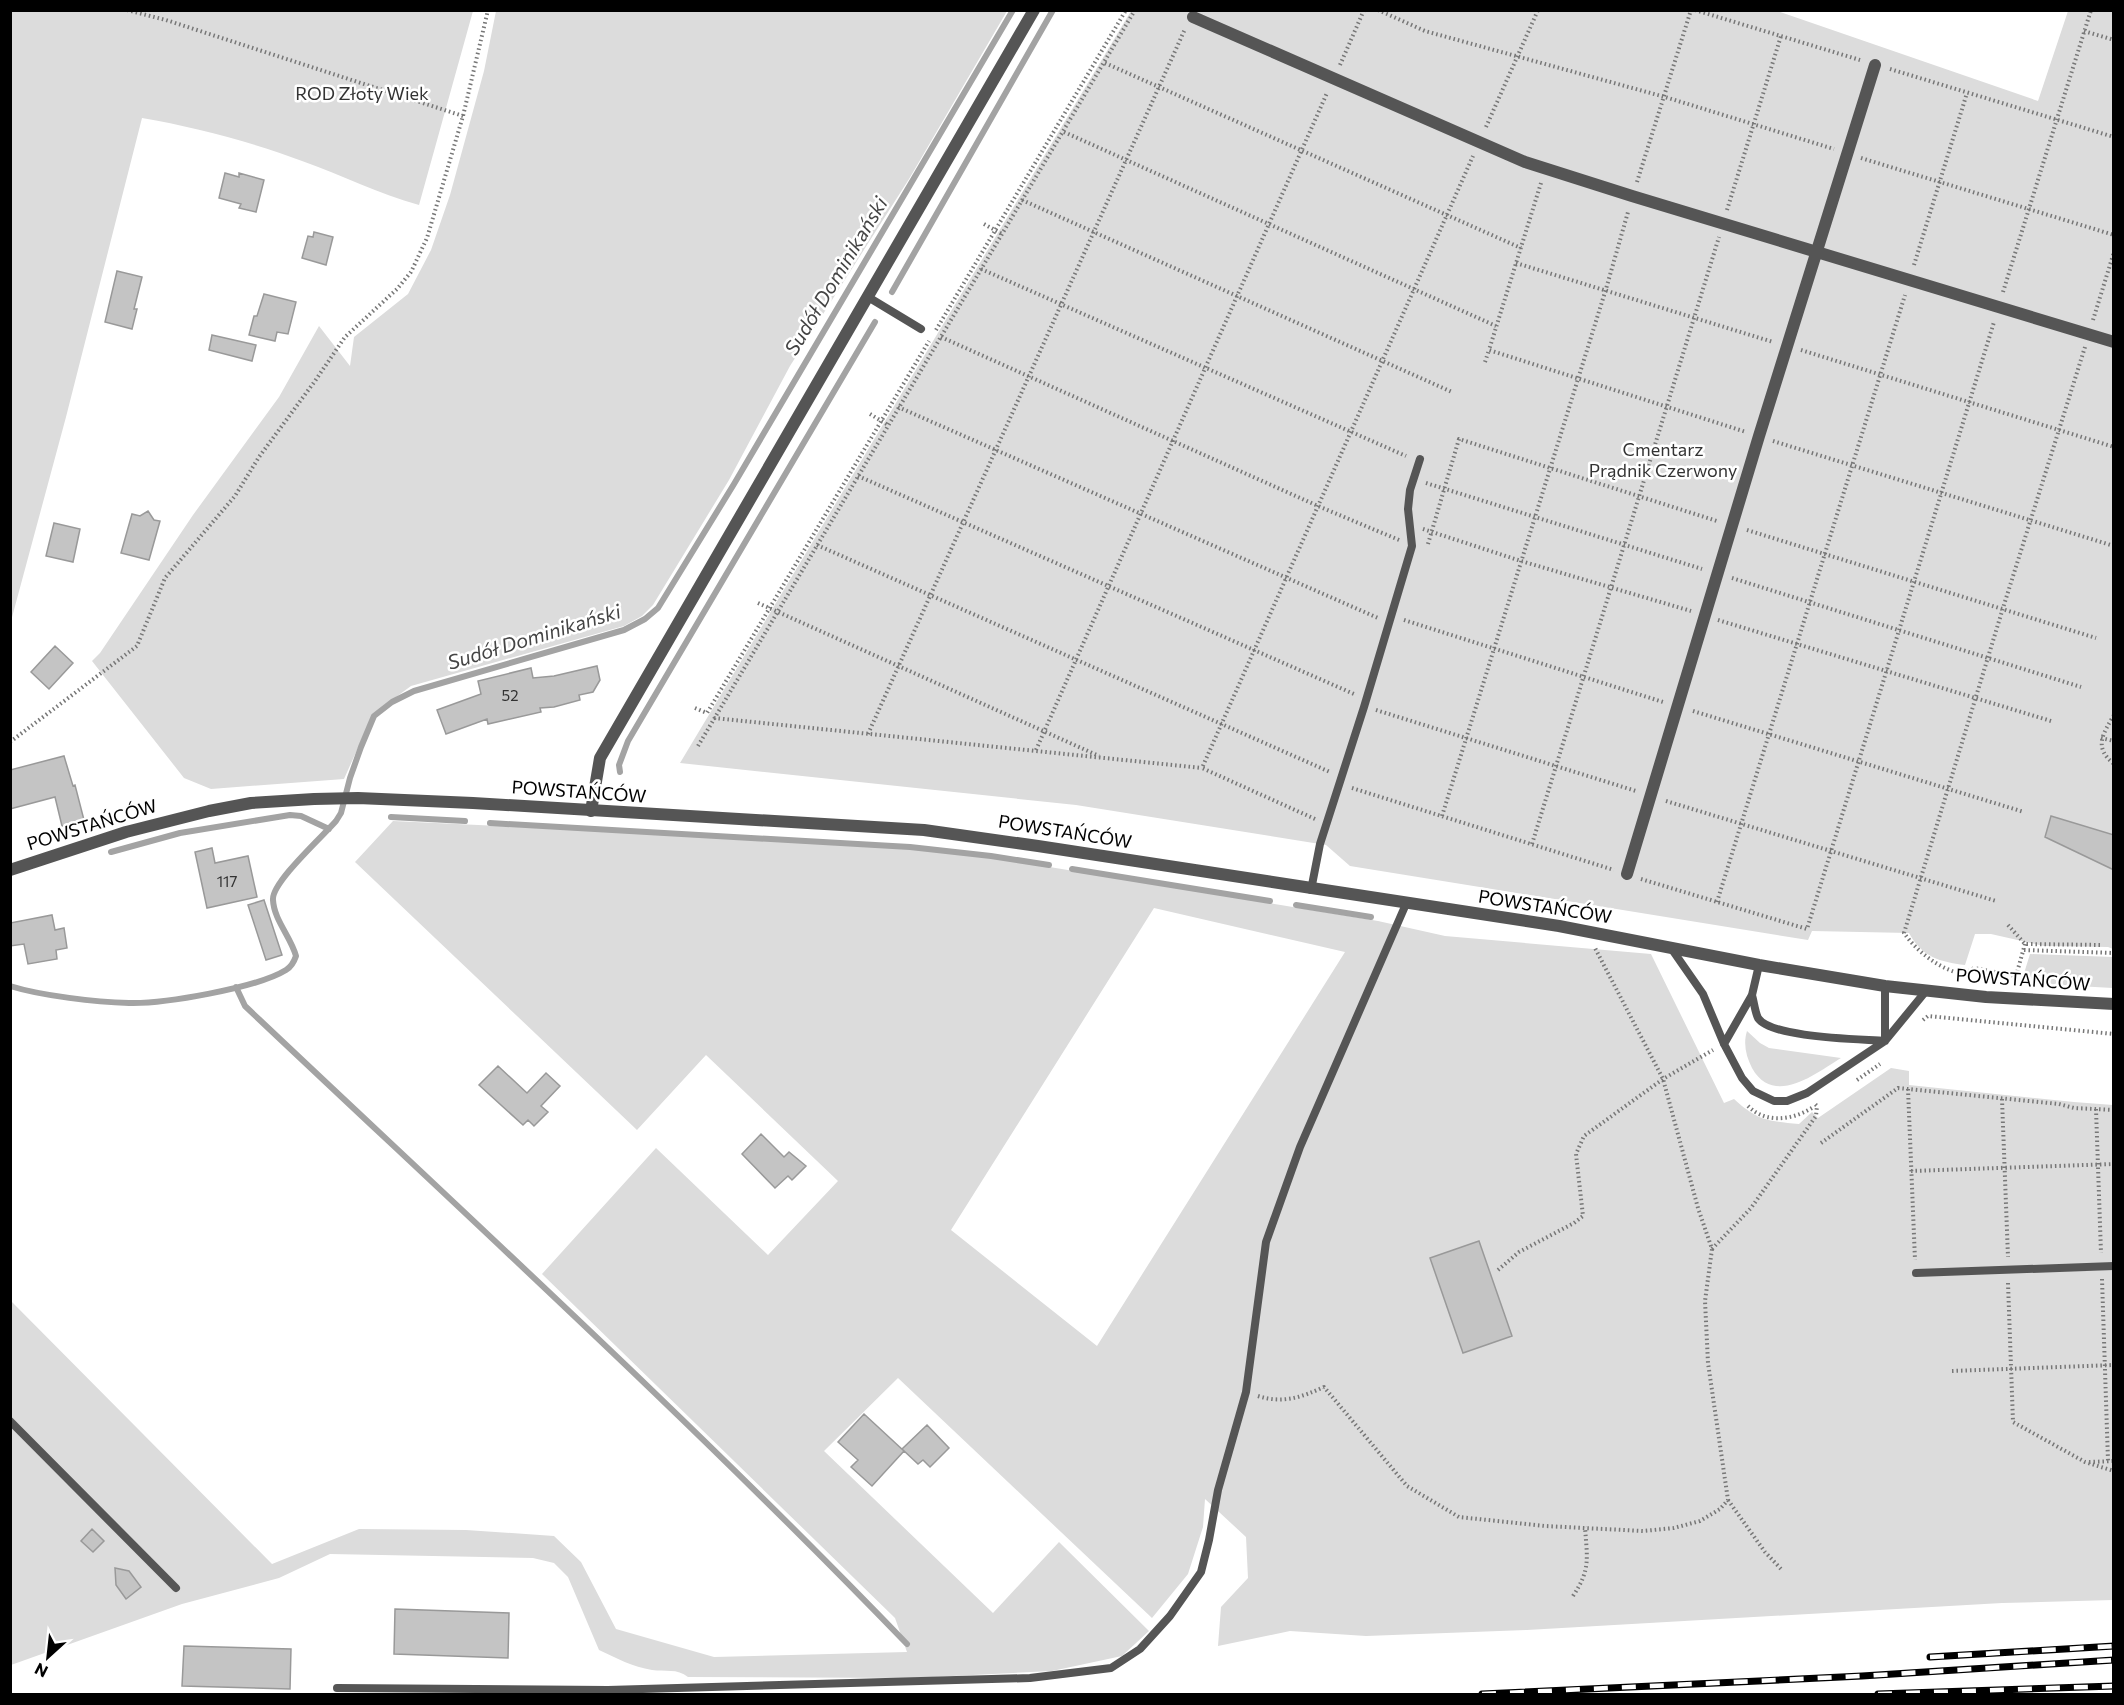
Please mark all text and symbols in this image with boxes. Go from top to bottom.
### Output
park label: ROD Złoty Wiek [295,82,429,104]
water label: Sudół Dominikański [779,191,892,359]
park label: Cmentarz Prądnik Czerwony [1589,438,1737,481]
water label: Sudół Dominikański [444,598,624,674]
house number: 52 [502,686,518,704]
street label: POWSTAŃCÓW [511,775,647,807]
street label: POWSTAŃCÓW [24,794,159,854]
street label: POWSTAŃCÓW [997,810,1134,852]
house number: 117 [217,872,237,890]
street label: POWSTAŃCÓW [1477,885,1614,927]
street label: POWSTAŃCÓW [1955,963,2091,995]
north arrow [18,1627,78,1687]
text: N [31,1660,51,1682]

